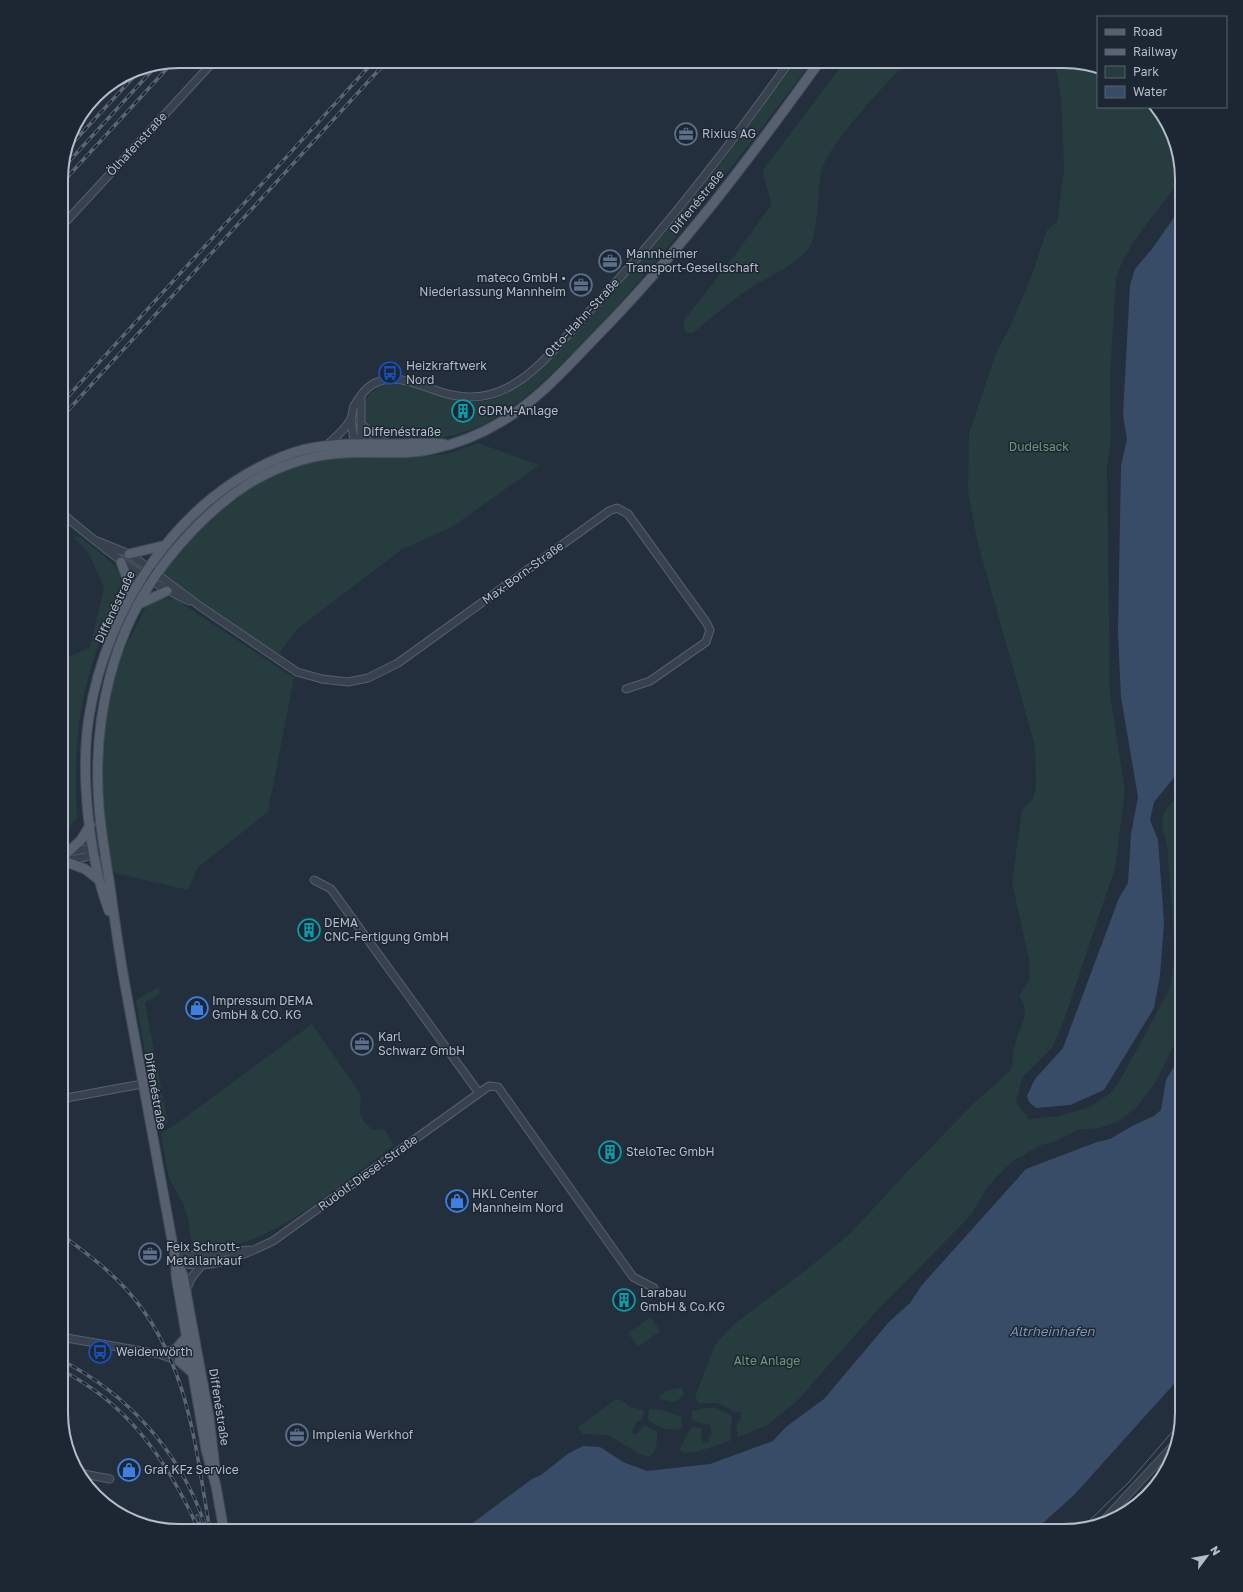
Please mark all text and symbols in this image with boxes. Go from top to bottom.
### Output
legend [1097,16,1227,108]
text: Road [1133,24,1162,39]
text: Railway [1133,44,1178,59]
text: Park [1133,64,1159,79]
text: Water [1133,84,1167,99]
street label: Ölhafenstraße [103,109,170,179]
office icon: Rixius AG [673,121,699,147]
place label: Rixius AG [702,126,756,141]
street label: Diffenéstraße [666,167,727,237]
place label: Mannheimer Transport-Gesellschaft [626,246,759,275]
office icon: Mannheimer Transport-Gesellschaft [597,248,623,274]
place label: mateco GmbH • Niederlassung Mannheim [419,270,566,299]
office icon: mateco GmbH • Niederlassung Mannheim [568,272,594,298]
street label: Otto-Hahn-Straße [541,275,622,360]
place label: Heizkraftwerk Nord [406,358,487,387]
bus stop icon: Heizkraftwerk Nord [377,360,403,386]
building icon: GDRM-Anlage [450,398,476,424]
place label: GDRM-Anlage [478,403,558,418]
street label: Diffenéstraße [363,424,441,439]
park label: Dudelsack [1009,439,1069,454]
street label: Max-Born-Straße [479,538,566,607]
street label: Diffenéstraße [91,568,138,645]
place label: DEMA CNC-Fertigung GmbH [324,915,449,944]
building icon: DEMA CNC-Fertigung GmbH [296,917,322,943]
place label: Impressum DEMA GmbH & CO. KG [212,993,313,1022]
shop icon: Impressum DEMA GmbH & CO. KG [184,995,210,1021]
place label: Karl Schwarz GmbH [378,1029,465,1058]
office icon: Karl Schwarz GmbH [349,1031,375,1057]
street label: Diffenéstraße [141,1051,170,1131]
street label: Rudolf-Diesel-Straße [315,1131,420,1214]
building icon: SteloTec GmbH [597,1139,623,1165]
place label: SteloTec GmbH [626,1144,715,1159]
place label: HKL Center Mannheim Nord [472,1186,563,1215]
shop icon: HKL Center Mannheim Nord [444,1188,470,1214]
place label: Feix Schrott- Metallankauf [166,1239,242,1268]
office icon: Feix Schrott- Metallankauf [137,1241,163,1267]
place label: Larabau GmbH & Co.KG [640,1285,725,1314]
building icon: Larabau GmbH & Co.KG [611,1287,637,1313]
water label: Altrheinhafen [1009,1323,1096,1339]
bus stop icon: Weidenwörth [87,1339,113,1365]
place label: Weidenwörth [116,1344,193,1359]
park label: Alte Anlage [734,1353,800,1368]
street label: Diffenéstraße [206,1367,233,1447]
office icon: Implenia Werkhof [284,1422,310,1448]
place label: Implenia Werkhof [312,1427,414,1442]
shop icon: Graf KFz Service [116,1457,142,1483]
place label: Graf KFz Service [144,1462,239,1477]
north arrow [1187,1536,1227,1576]
text: N [1208,1543,1224,1557]

